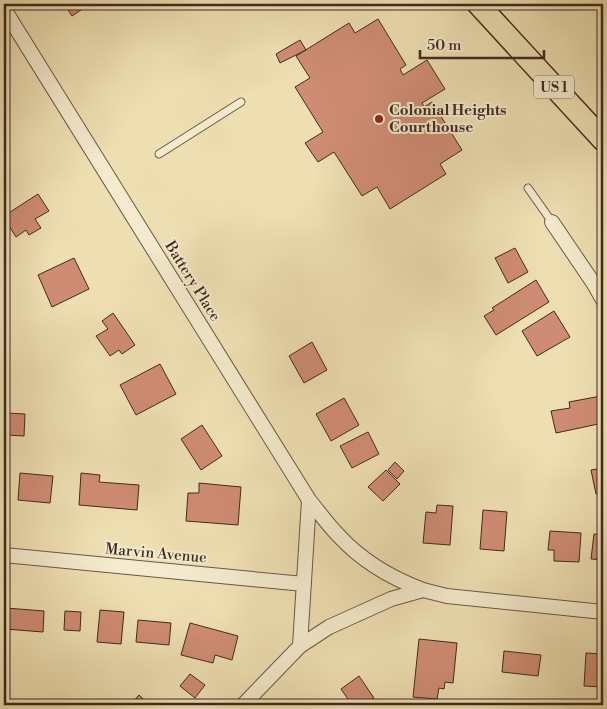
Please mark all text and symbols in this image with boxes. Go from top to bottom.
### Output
scale bar [420,28,543,60]
text: 50 m [427,36,461,55]
road number: US 1 [534,75,574,98]
place label: Colonial Heights Courthouse [389,101,506,137]
marker: Colonial Heights Courthouse [373,113,385,125]
street label: Battery Place [160,237,225,325]
street label: Marvin Avenue [104,540,208,567]

